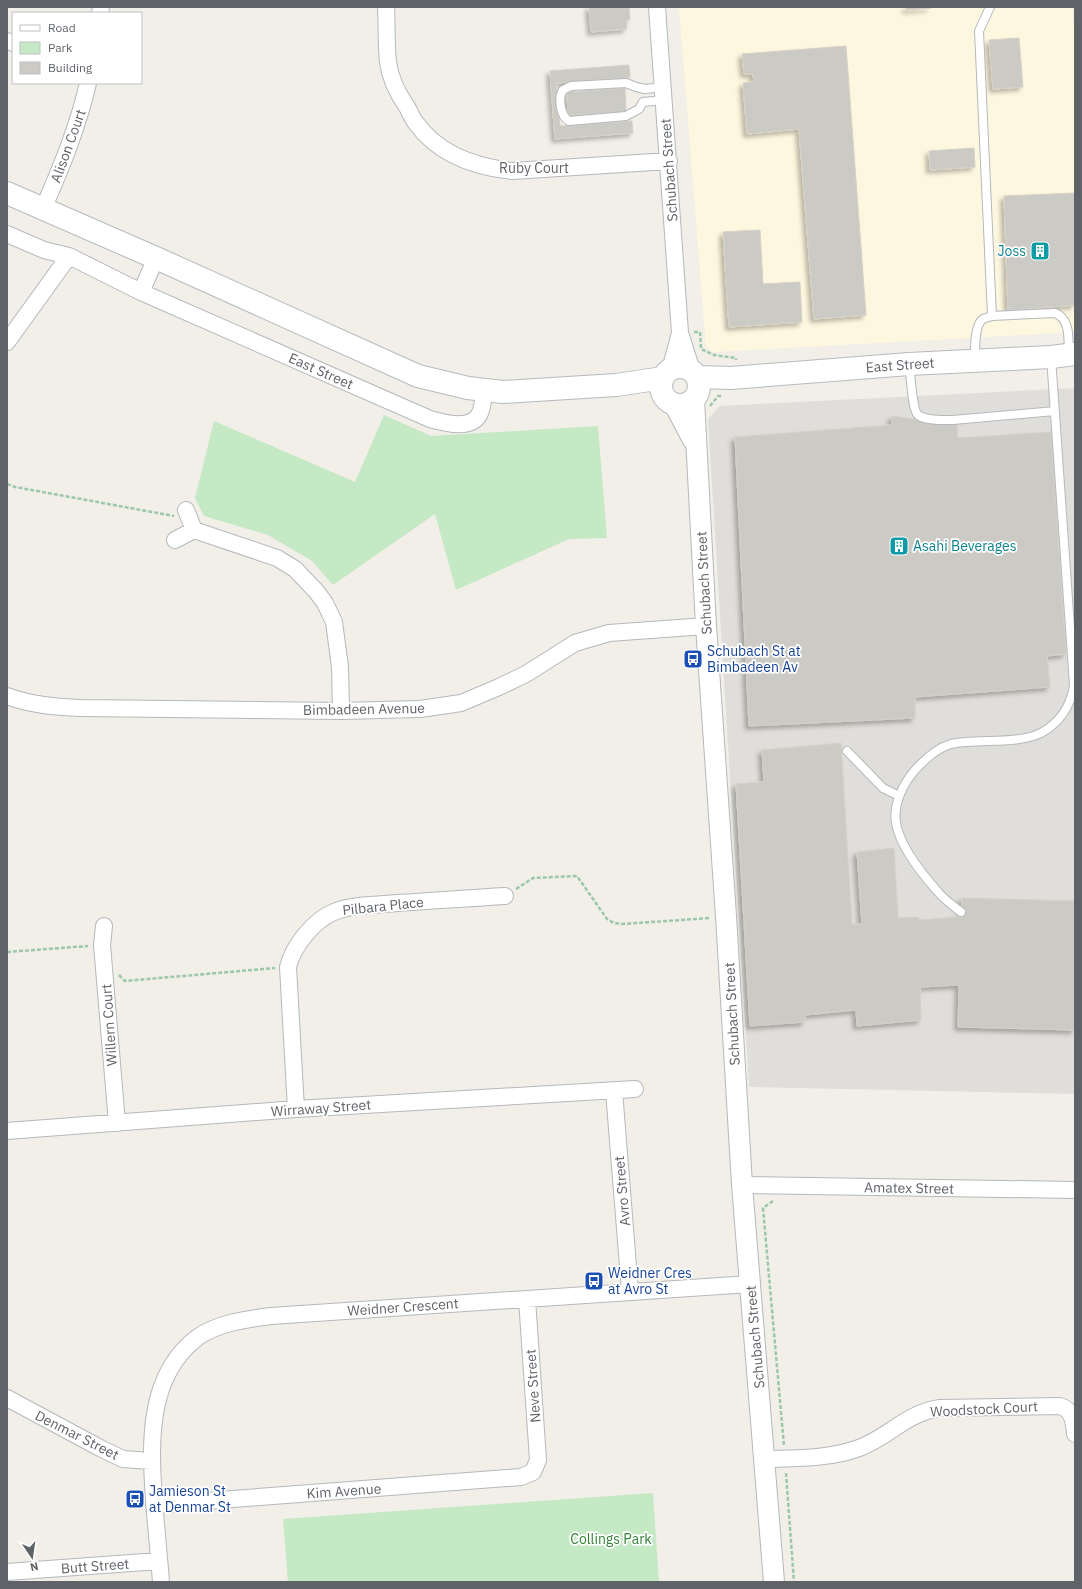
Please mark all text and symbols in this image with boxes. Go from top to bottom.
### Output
legend [12,12,142,84]
text: Road [48,20,76,35]
text: Park [48,40,73,55]
text: Building [48,60,93,75]
street label: Alison Court [46,107,90,185]
street label: Schubach Street [656,118,682,222]
street label: Ruby Court [499,159,569,177]
building icon: Joss [1029,240,1051,262]
place label: Joss [997,242,1026,260]
street label: East Street [286,349,356,393]
street label: East Street [865,354,935,376]
street label: Schubach Street [692,531,716,635]
building icon: Asahi Beverages [888,535,910,557]
place label: Asahi Beverages [913,537,1017,555]
place label: Schubach St at Bimbadeen Av [707,642,801,676]
bus stop icon: Schubach St at Bimbadeen Av [682,648,704,670]
street label: Bimbadeen Avenue [303,699,425,719]
street label: Pilbara Place [341,893,425,919]
street label: Schubach Street [720,962,744,1066]
street label: Willern Court [97,983,121,1067]
street label: Wirraway Street [270,1096,372,1120]
street label: Avro Street [610,1155,634,1227]
street label: Amatex Street [864,1178,954,1198]
place label: Weidner Cres at Avro St [608,1264,692,1298]
bus stop icon: Weidner Cres at Avro St [583,1270,605,1292]
street label: Schubach Street [742,1285,768,1389]
street label: Weidner Crescent [347,1294,459,1320]
street label: Neve Street [521,1349,545,1423]
street label: Woodstock Court [930,1397,1038,1421]
street label: Denmar Street [32,1406,122,1464]
street label: Kim Avenue [306,1479,382,1503]
place label: Jamieson St at Denmar St [149,1482,231,1516]
bus stop icon: Jamieson St at Denmar St [124,1488,146,1510]
park label: Collings Park [570,1530,652,1548]
north arrow [12,1537,52,1577]
street label: Butt Street [60,1555,130,1577]
text: N [29,1559,40,1574]

